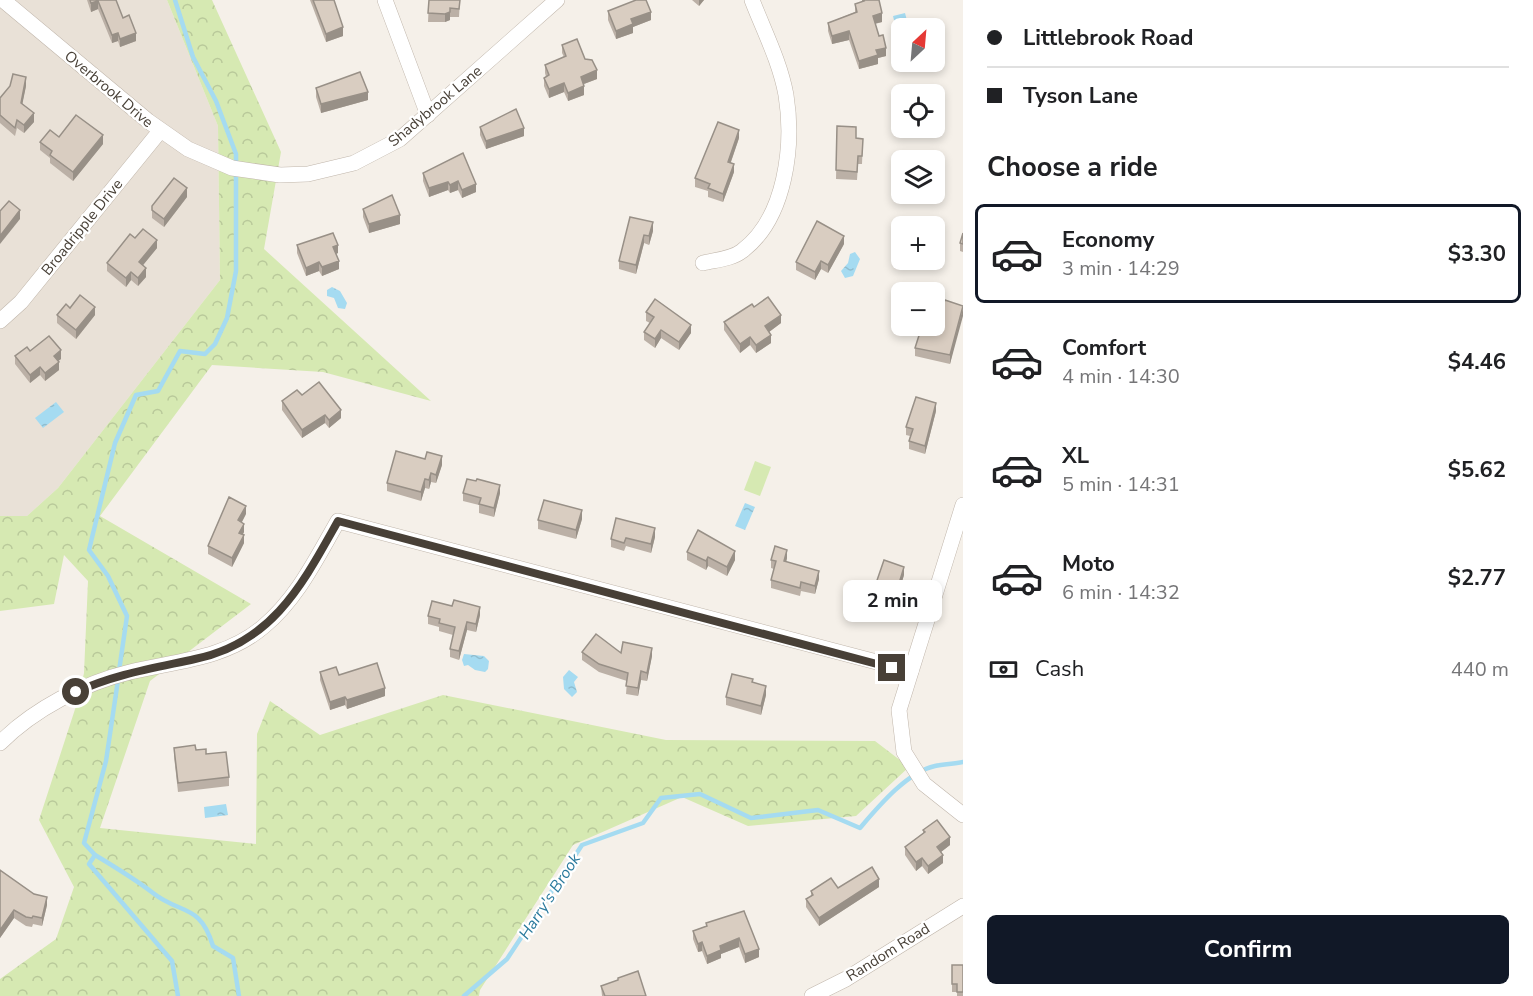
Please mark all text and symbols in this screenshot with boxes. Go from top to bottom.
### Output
north arrow [891,18,945,72]
map controls [891,18,945,336]
text: Littlebrook Road [1023,23,1194,53]
street label: Overbrook Drive [60,46,158,132]
street label: Shadybrook Lane [384,61,486,151]
text: Tyson Lane [1023,81,1138,111]
button: locate [891,84,945,138]
text: Choose a ride [987,149,1158,186]
button: layers [891,150,945,204]
street label: Broadripple Drive [37,175,127,279]
button: + [891,216,945,270]
text: Economy [1062,225,1154,255]
icon: car [990,227,1044,281]
text: $3.30 [1448,239,1506,269]
text: 3 min · 14:29 [1062,255,1180,282]
button: − [891,282,945,336]
text: Comfort [1062,333,1146,363]
icon: car [990,335,1044,389]
text: $4.46 [1448,347,1506,377]
text: 4 min · 14:30 [1062,363,1180,390]
text: XL [1062,441,1089,471]
icon: car [990,443,1044,497]
text: $5.62 [1448,455,1506,485]
text: 5 min · 14:31 [1062,471,1180,498]
text: Moto [1062,549,1115,579]
icon: car [990,551,1044,605]
text: $2.77 [1448,563,1506,593]
text: 6 min · 14:32 [1062,579,1180,606]
callout: 2 min [842,581,942,623]
text: 2 min [867,587,918,614]
icon: cash [987,653,1020,686]
route end [878,654,905,681]
text: Cash [1035,654,1084,684]
text: 440 m [1451,656,1509,683]
route start [62,678,89,705]
water label: Harry's Brook [514,848,586,944]
button: Confirm [987,915,1509,984]
street label: Random Road [842,918,934,986]

